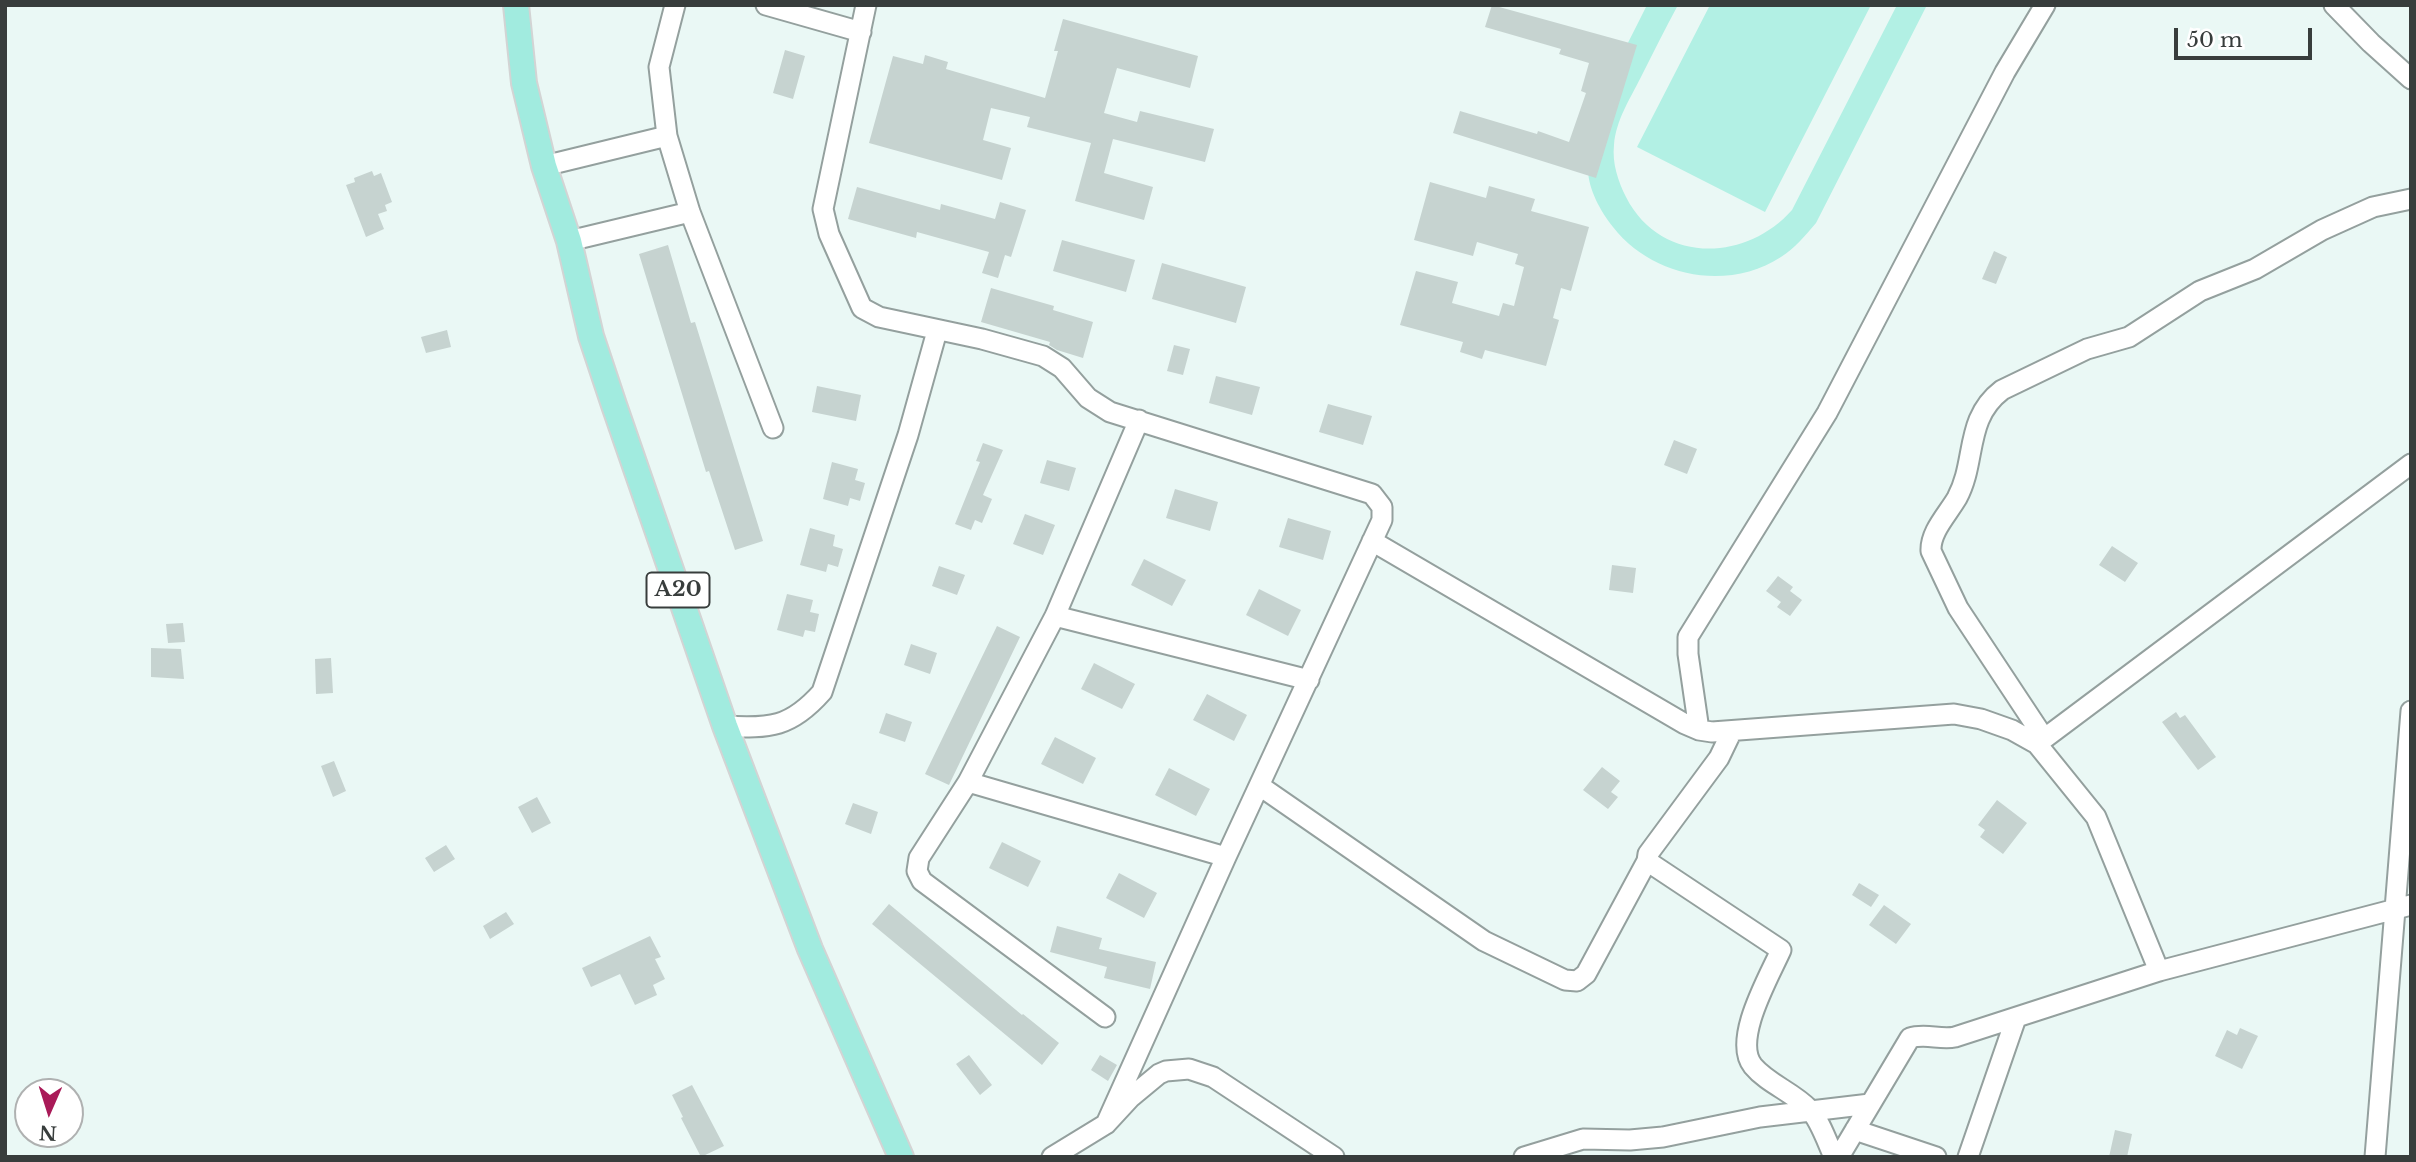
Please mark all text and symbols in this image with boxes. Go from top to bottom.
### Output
scale bar [2178,14,2316,58]
text: 50 m [2187,27,2242,53]
road number: A20 [646,572,710,608]
north arrow [14,1078,84,1148]
text: N [38,1121,58,1144]

